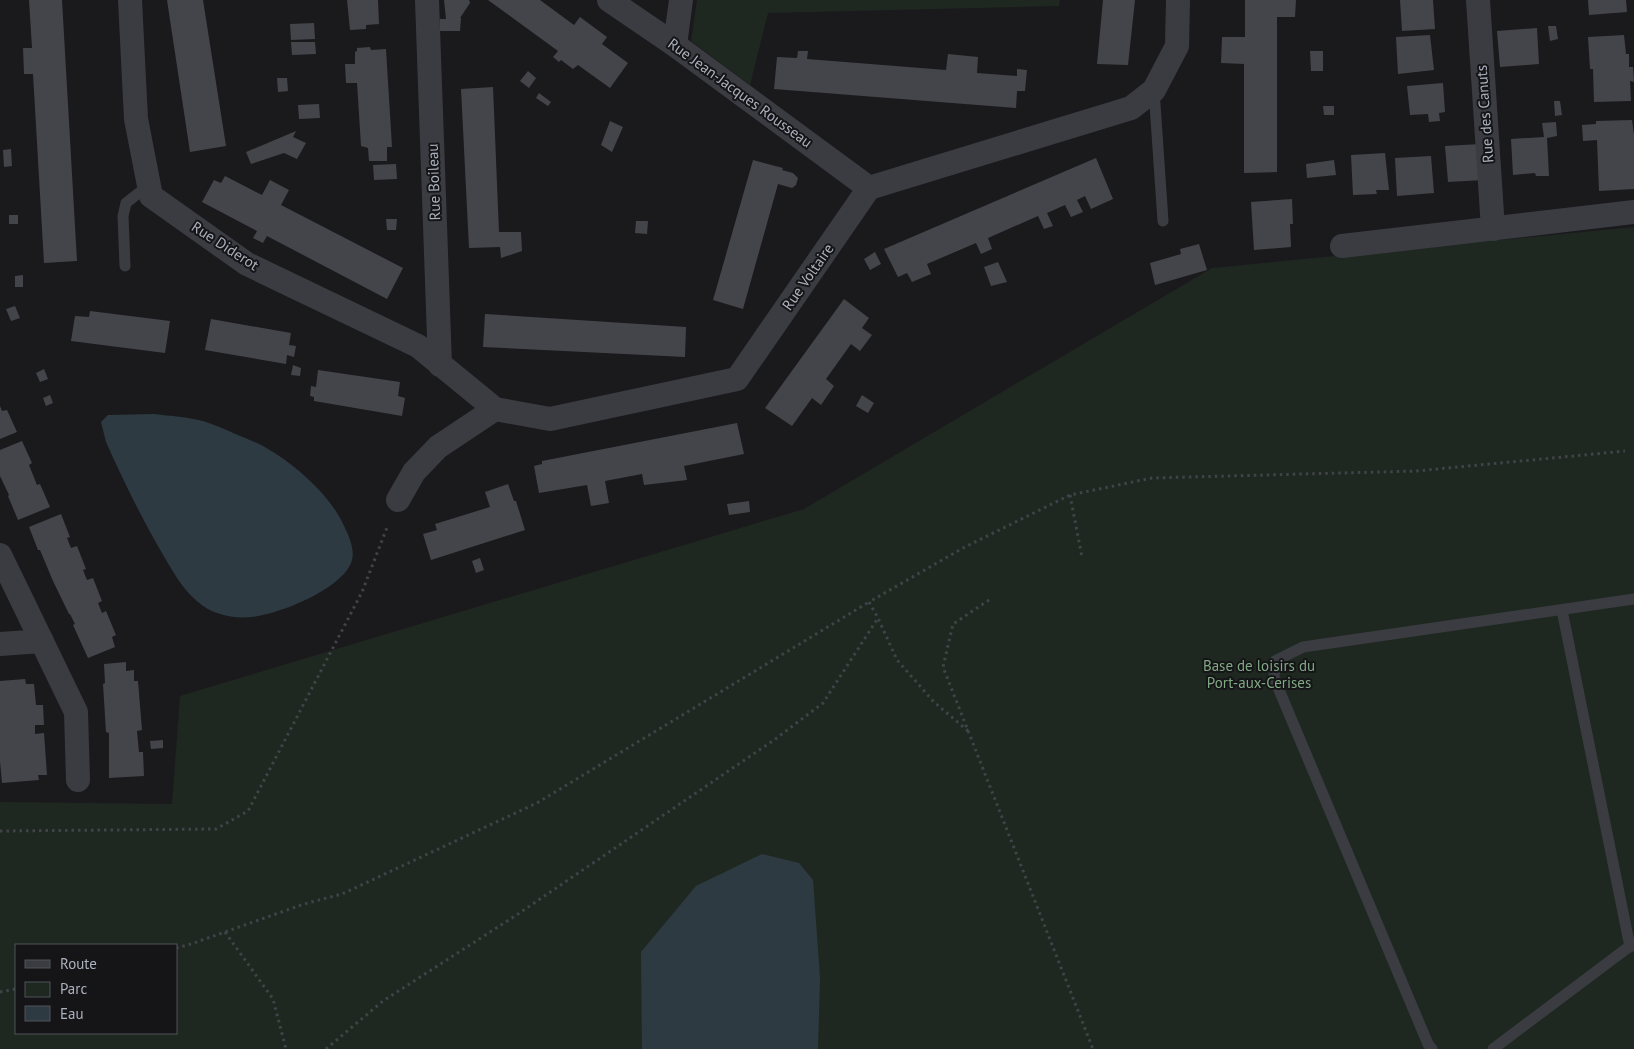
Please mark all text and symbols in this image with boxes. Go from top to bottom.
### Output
street label: Rue Jean-Jacques Rousseau [664,34,816,151]
street label: Rue des Canuts [1472,65,1497,164]
street label: Rue Boileau [423,143,444,221]
street label: Rue Diderot [188,217,262,274]
street label: Rue Voltaire [778,240,838,314]
park label: Base de loisirs du Port-aux-Cerises [1203,656,1315,692]
legend [15,944,178,1034]
text: Route [60,954,97,973]
text: Parc [60,979,87,998]
text: Eau [60,1004,84,1023]

